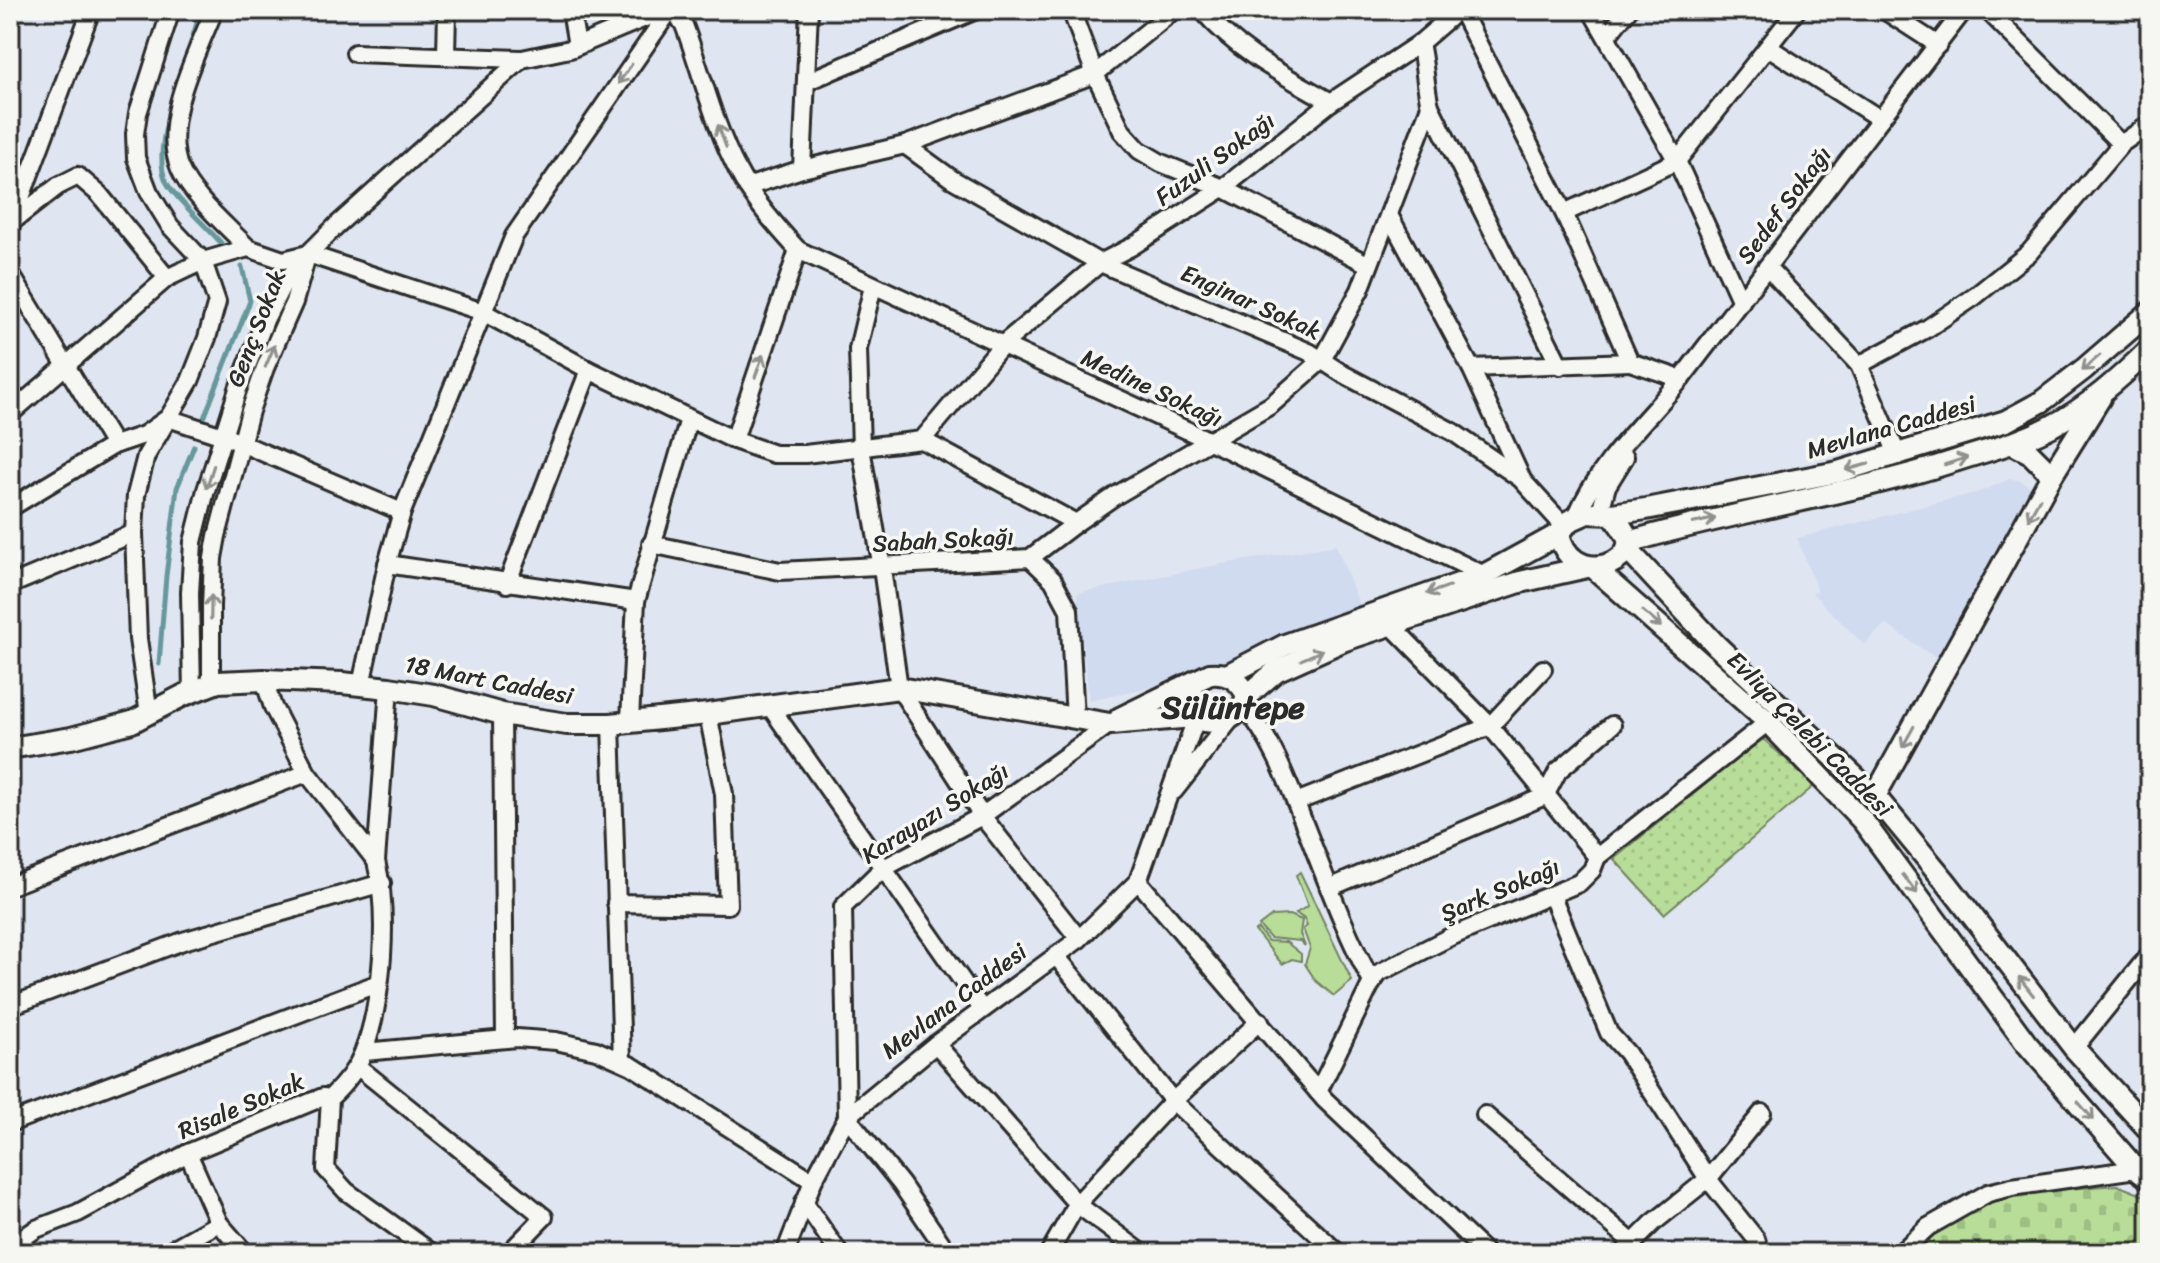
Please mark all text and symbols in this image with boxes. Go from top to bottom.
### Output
one-way arrow [617,63,633,85]
street label: Fuzuli Sokağı [1146,101,1284,217]
one-way arrow [714,124,729,149]
street label: Sedef Sokağı [1725,137,1843,273]
street label: Enginar Sokak [1174,252,1328,352]
street label: Genç Sokak [214,263,298,393]
street label: Medine Sokağı [1074,337,1230,439]
one-way arrow [264,344,279,369]
one-way arrow [753,353,768,378]
one-way arrow [2082,354,2102,372]
street label: Mevlana Caddesi [1801,383,1981,471]
one-way arrow [1944,452,1969,467]
one-way arrow [1844,461,1870,476]
one-way arrow [202,465,217,490]
one-way arrow [2025,497,2041,521]
one-way arrow [1690,513,1716,528]
street label: Sabah Sokağı [871,515,1015,565]
one-way arrow [1426,584,1451,599]
one-way arrow [203,594,219,621]
one-way arrow [1642,610,1662,628]
street label: Evliya Çelebi Caddesi [1717,641,1904,828]
street label: 18 Mart Caddesi [401,643,578,717]
one-way arrow [1300,647,1324,662]
district label: Sülüntepe [1160,679,1305,736]
one-way arrow [1899,725,1915,748]
street label: Karayazı Sokağı [853,751,1017,875]
street label: Şark Sokağı [1433,846,1567,934]
one-way arrow [1901,872,1918,894]
street label: Mevlana Caddesi [872,932,1037,1070]
one-way arrow [2018,976,2035,997]
street label: Risale Sokak [171,1060,311,1151]
one-way arrow [2076,1101,2094,1121]

